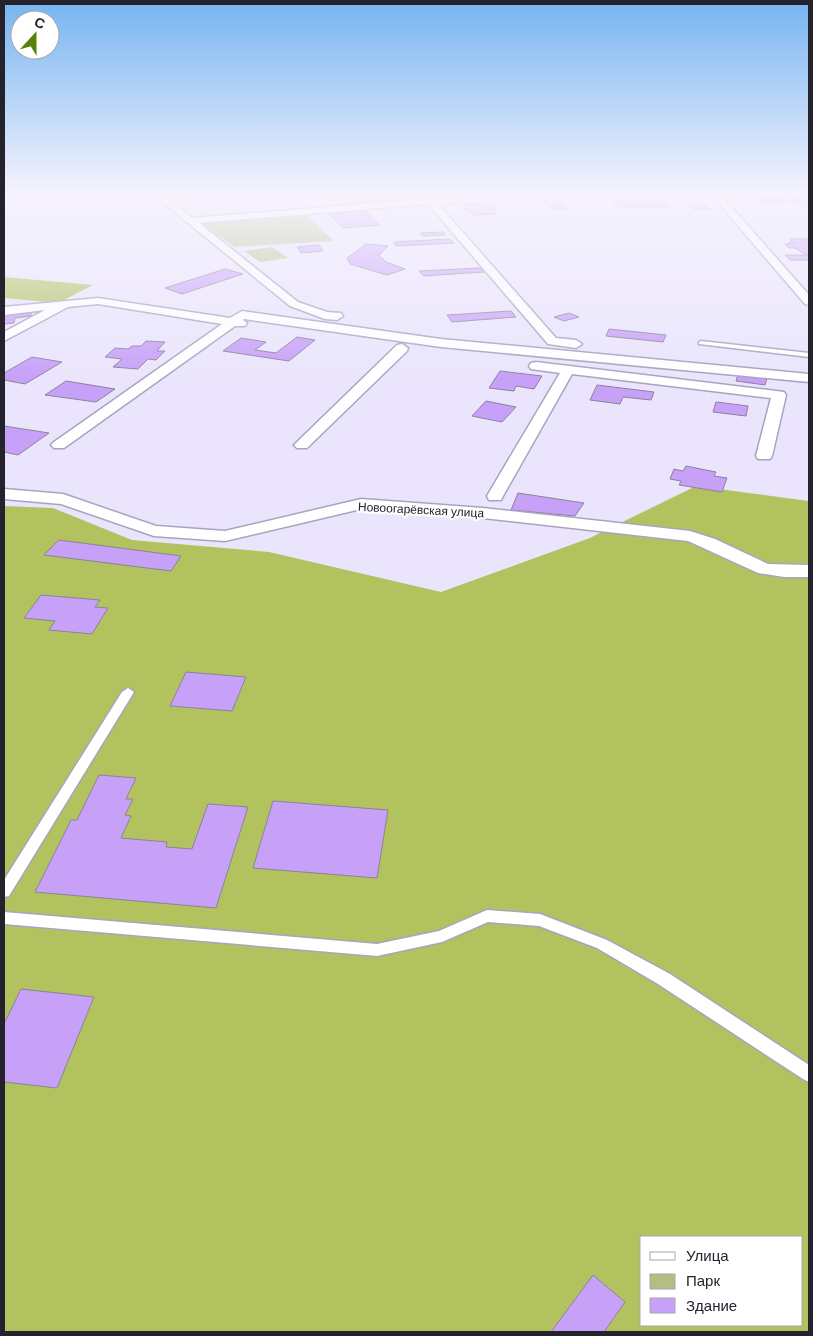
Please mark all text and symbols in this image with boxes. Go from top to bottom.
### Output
north arrow [10,10,60,60]
text: С [32,13,48,33]
street label: Новоогарёвская улица [358,499,485,521]
legend [640,1236,803,1326]
text: Улица [686,1246,729,1266]
text: Парк [686,1271,720,1291]
text: Здание [686,1296,737,1316]

